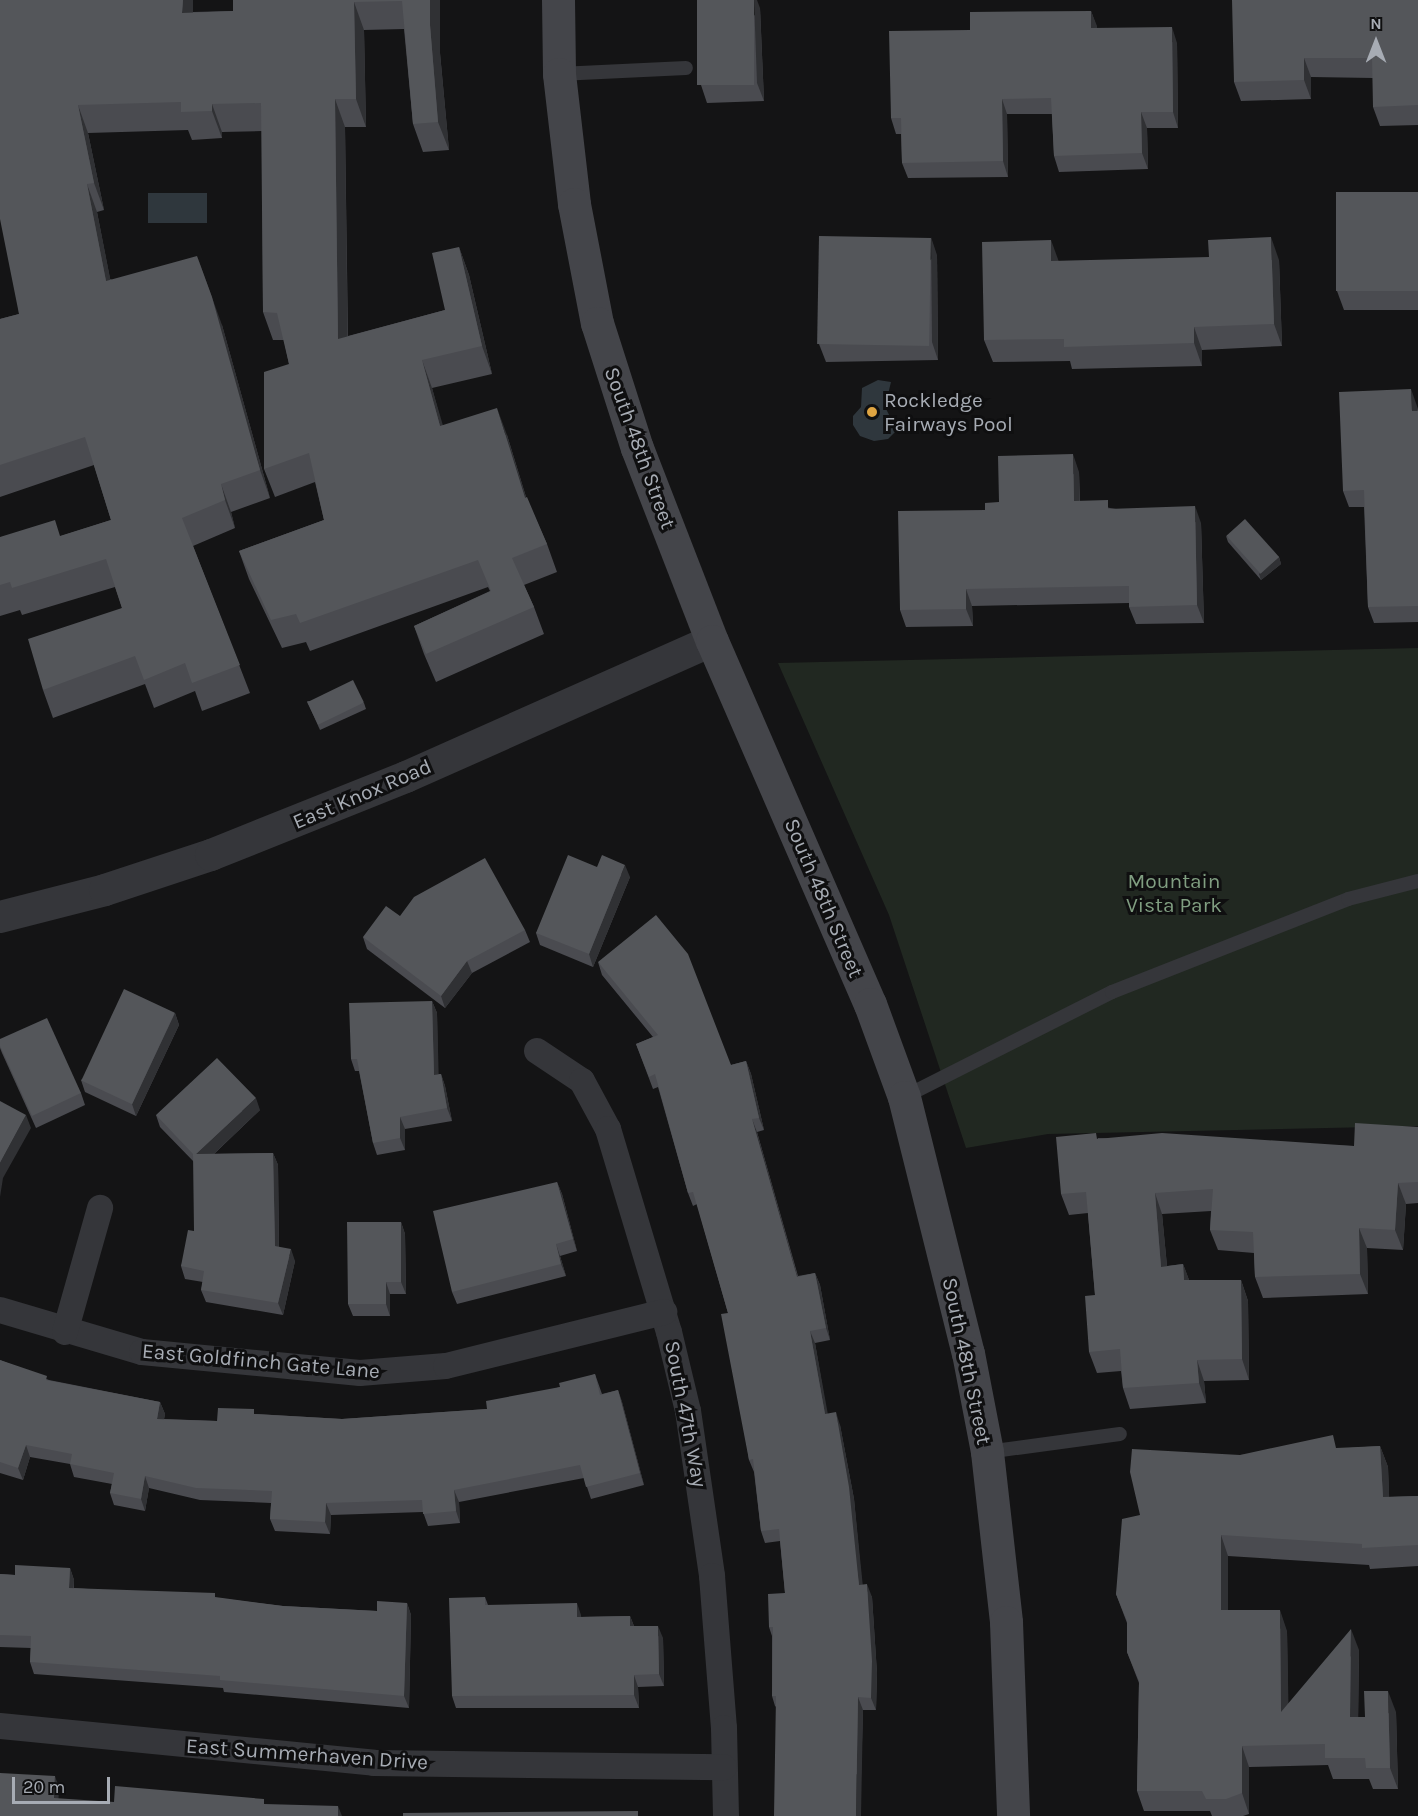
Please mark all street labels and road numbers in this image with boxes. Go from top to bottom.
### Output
street label: South 48th Street [599,364,681,532]
street label: East Knox Road [289,753,435,835]
street label: South 48th Street [779,815,869,981]
street label: South 48th Street [937,1275,997,1447]
street label: East Goldfinch Gate Lane [141,1338,381,1384]
street label: South 47th Way [659,1338,713,1490]
street label: East Summerhaven Drive [185,1733,429,1775]

